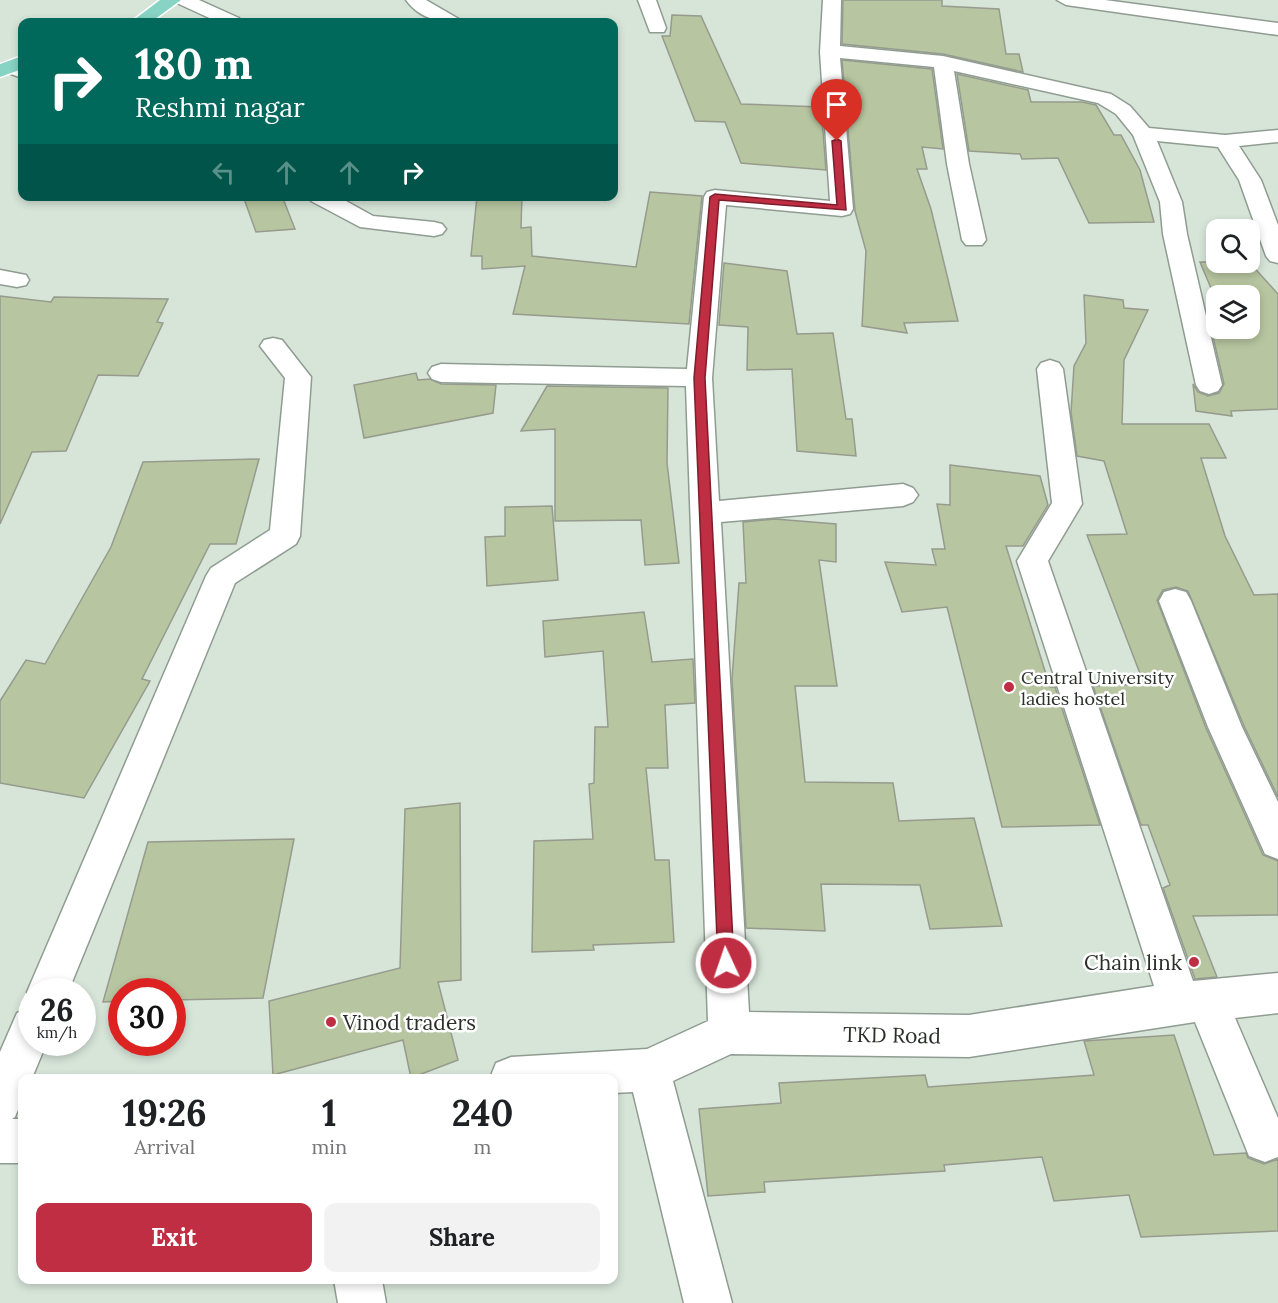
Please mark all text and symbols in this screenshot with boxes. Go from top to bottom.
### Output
text: 180 m [135,37,252,91]
icon: right [36,42,114,120]
pin [811,79,862,141]
icon: arrive [820,88,853,121]
text: Reshmi nagar [135,90,305,124]
icon: left [207,156,240,189]
icon: ahead [270,156,303,189]
icon: ahead [333,156,366,189]
icon: right [396,156,429,189]
map controls [1206,219,1260,339]
button: search [1206,219,1260,273]
button: layers [1206,285,1260,339]
place label: Central University ladies hostel [1021,666,1174,710]
marker: Central University ladies hostel [1002,680,1016,694]
position arrow [694,931,758,995]
place label: Chain link [1084,949,1183,976]
marker: Chain link [1187,955,1201,969]
speed limit sign: 30 [108,978,186,1056]
text: 26 [40,991,74,1029]
place label: Vinod traders [342,1009,476,1036]
marker: Vinod traders [324,1015,338,1029]
street label: TKD Road [843,1021,941,1049]
text: km/h [37,1023,77,1042]
text: 19:26 [123,1090,207,1136]
text: 1 [322,1090,337,1136]
text: 240 [452,1090,513,1136]
text: Arrival [134,1134,195,1159]
text: min [311,1134,347,1159]
text: m [474,1134,491,1159]
button: Exit [36,1203,312,1272]
button: Share [324,1203,600,1272]

